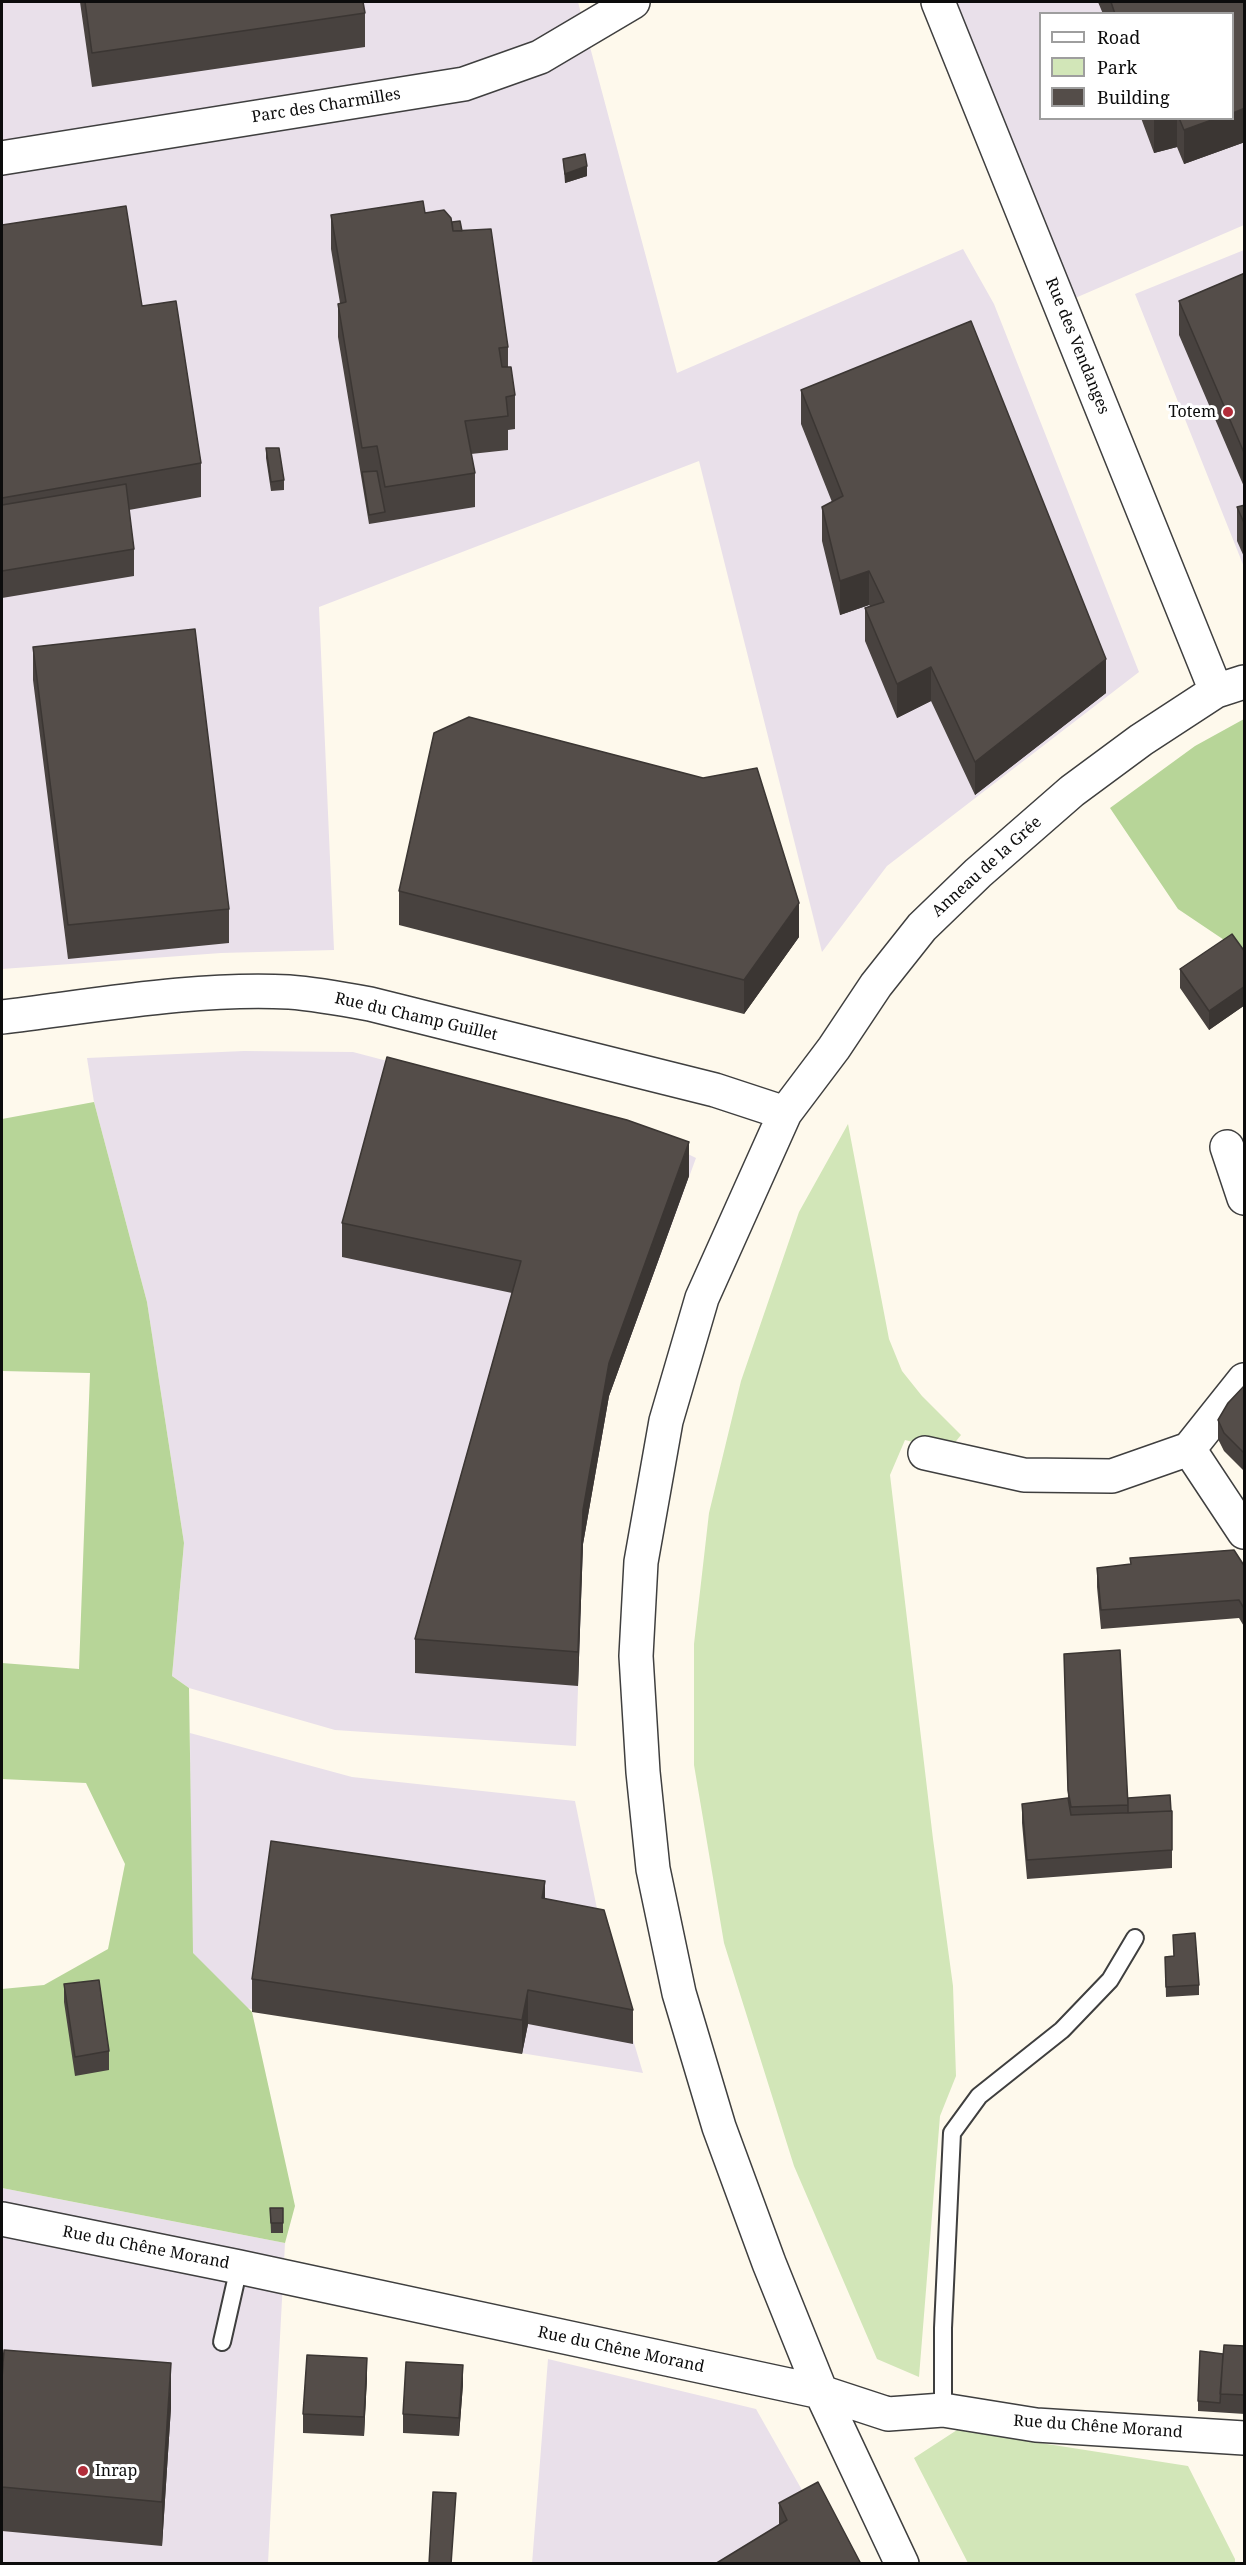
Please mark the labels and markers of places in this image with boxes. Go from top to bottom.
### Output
place label: Totem [1168,402,1216,422]
marker: Totem [1221,405,1235,419]
place label: Inrap [95,2461,137,2481]
marker: Inrap [76,2464,90,2478]

